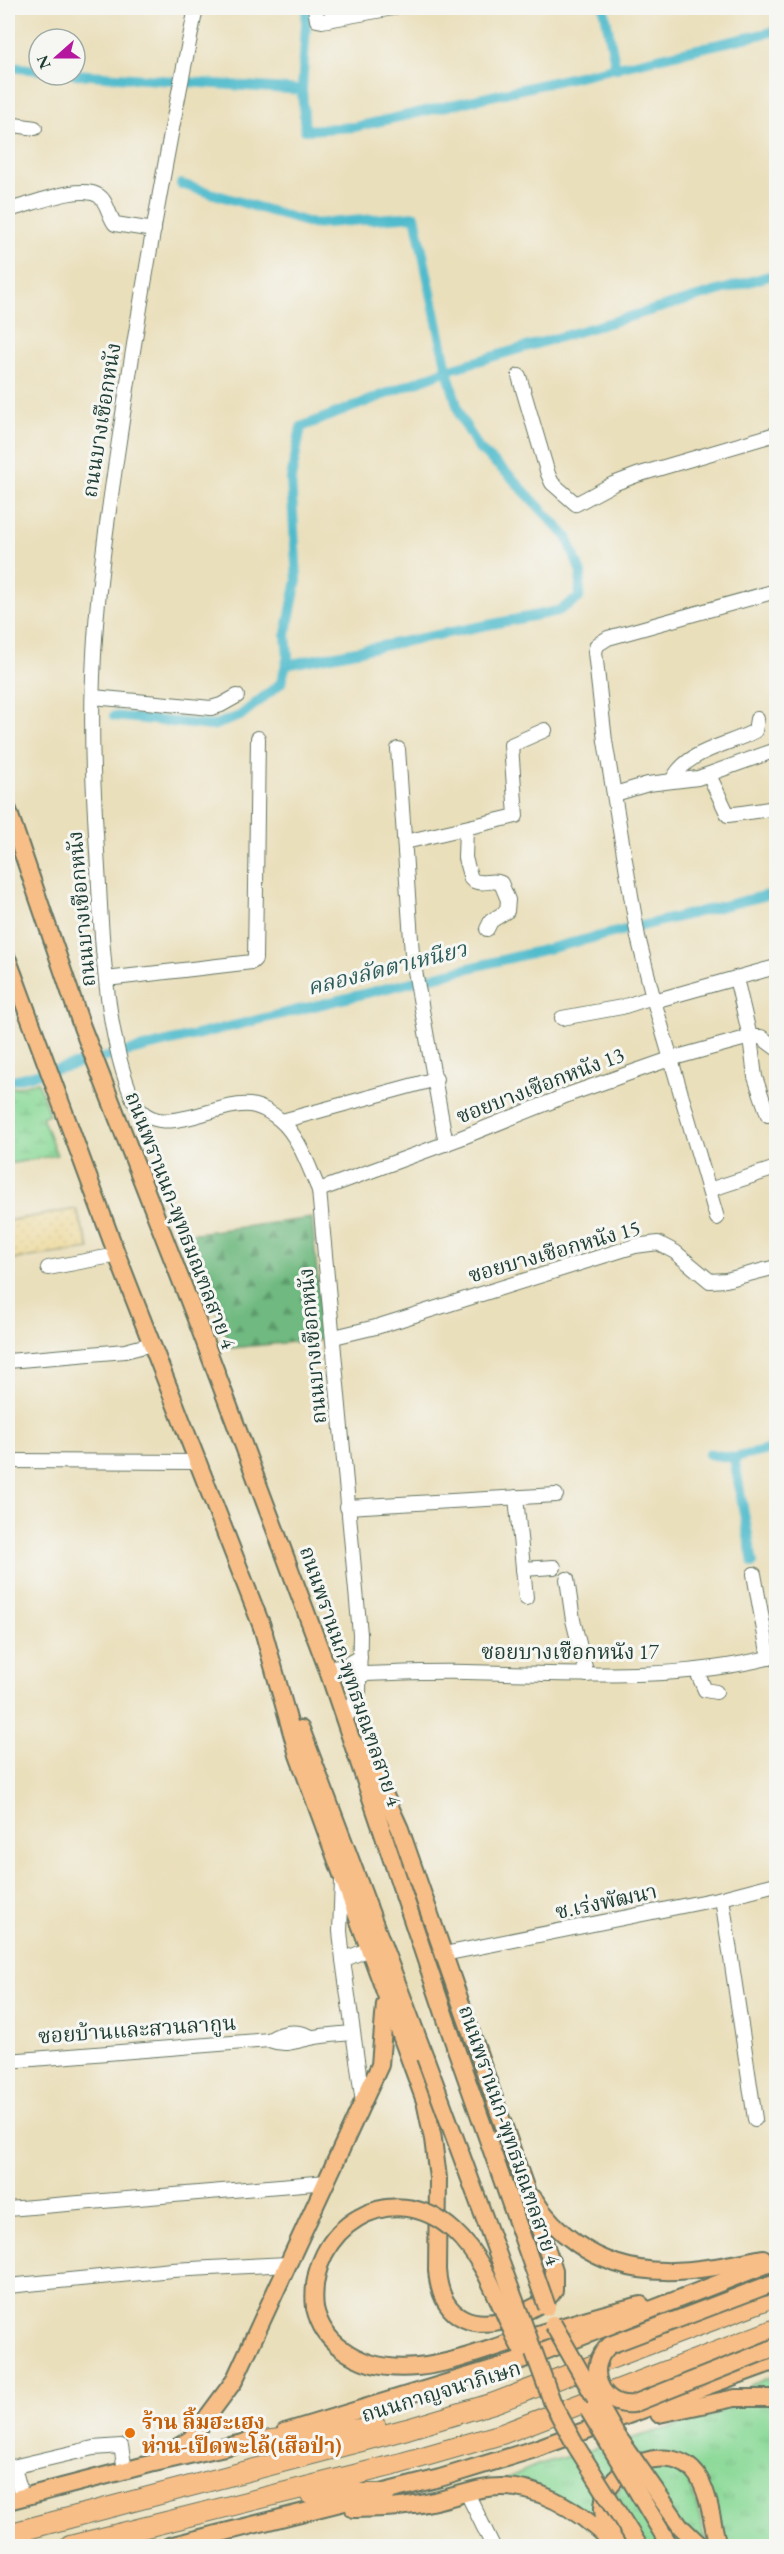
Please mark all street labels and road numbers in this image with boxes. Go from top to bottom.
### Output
street label: ถนนบางเชือกหนัง [75,341,127,499]
street label: ถนนบางเชือกหนัง [61,830,101,988]
street label: ซอยบางเชือกหนัง 13 [452,1041,628,1129]
street label: ถนนพรานนก-พุทธมณฑลสาย 4 [118,1087,243,1354]
street label: ซอยบางเชือกหนัง 15 [465,1214,643,1288]
street label: ถนนบางเชือกหนัง [292,1267,332,1425]
street label: ถนนพรานนก-พุทธมณฑลสาย 4 [293,1542,409,1811]
street label: ซอยบางเชือกหนัง 17 [481,1638,660,1665]
street label: ซ.เร่งพัฒนา [553,1877,659,1925]
street label: ถนนพรานนก-พุทธมณฑลสาย 4 [452,2001,568,2270]
street label: ซอยบ้านและสวนลากูน [37,2009,237,2049]
street label: ถนนกาญจนาภิเษก [358,2354,524,2428]

